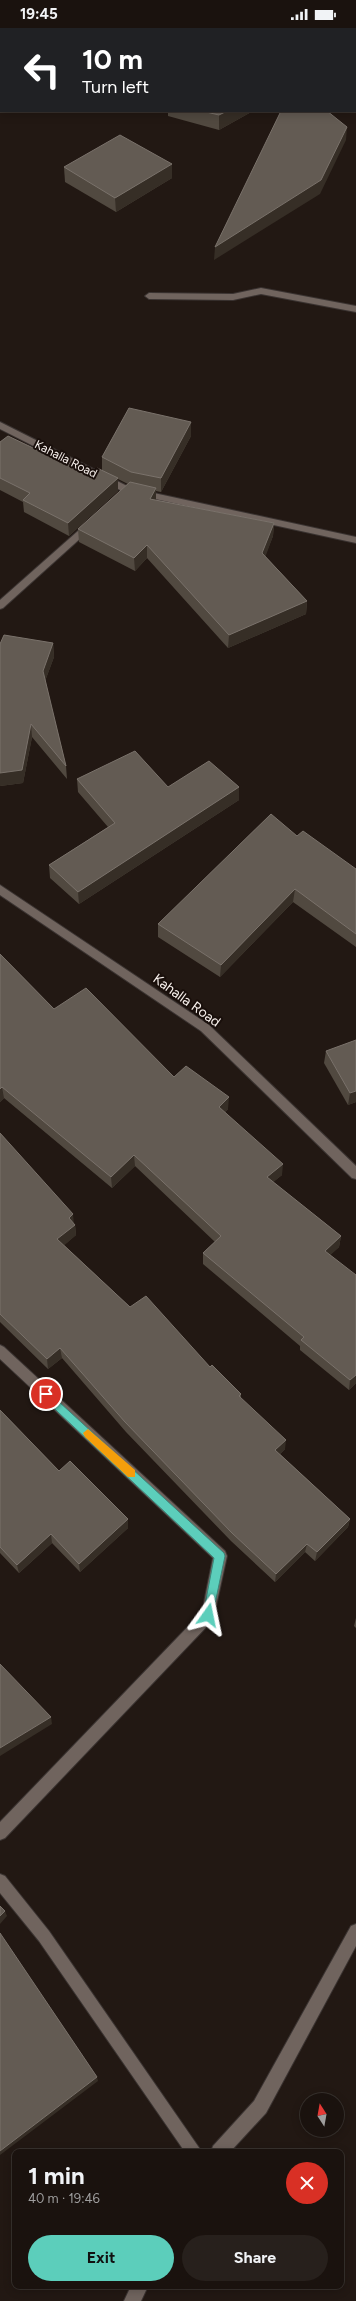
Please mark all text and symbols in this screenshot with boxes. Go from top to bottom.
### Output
text: 19:45 [20,5,58,23]
text: 10 m [82,42,143,76]
icon: left [16,44,68,96]
text: Turn left [82,76,149,98]
street label: Kahalla Road [32,437,100,481]
street label: Kahalla Road [150,970,224,1031]
pin [29,1377,63,1411]
icon: arrive [35,1383,57,1405]
position arrow [187,1594,229,1636]
north arrow [300,2093,344,2137]
map controls [300,2093,344,2137]
text: 1 min [28,2161,85,2190]
button: close [286,2162,328,2204]
text: 40 m · 19:46 [28,2191,100,2206]
button: Exit [28,2235,174,2281]
button: Share [182,2235,328,2281]

